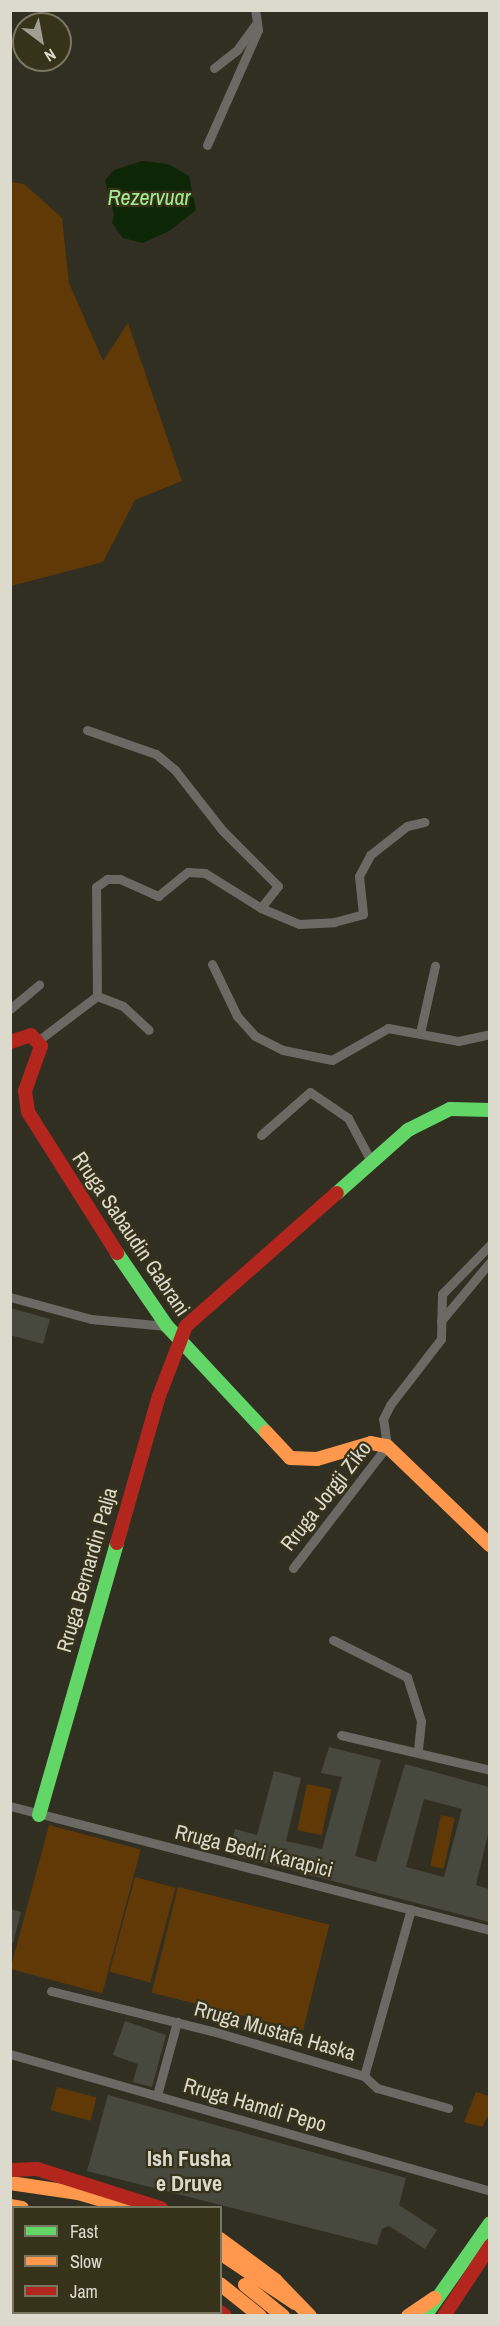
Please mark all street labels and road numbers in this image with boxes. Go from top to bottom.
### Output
street label: Rruga Sabaudin Gabrani [67,1147,195,1321]
street label: Rruga Jorgji Ziko [275,1436,377,1556]
street label: Rruga Bernardin Palja [51,1485,123,1655]
street label: Rruga Bedri Karapici [172,1819,336,1883]
street label: Rruga Mustafa Haska [191,1996,359,2066]
street label: Rruga Hamdi Pepo [181,2073,329,2137]

